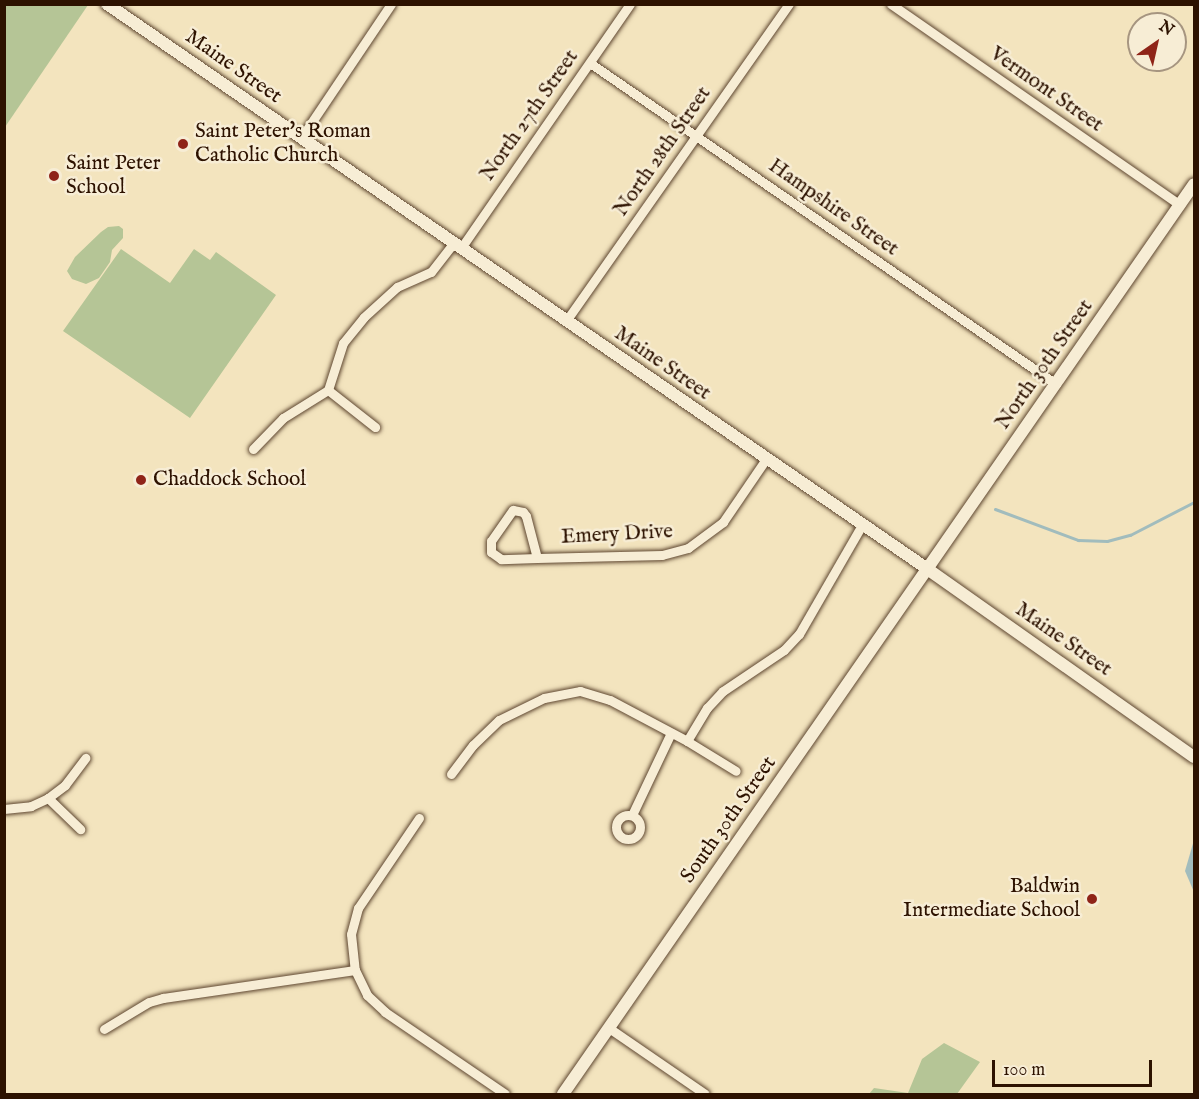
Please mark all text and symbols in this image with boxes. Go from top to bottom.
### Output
north arrow [1127,12,1187,72]
text: N [1155,17,1177,41]
street label: Maine Street [180,25,286,109]
street label: Vermont Street [985,42,1107,138]
street label: North 27th Street [475,46,585,186]
street label: North 28th Street [609,82,717,222]
place label: Saint Peter's Roman Catholic Church [195,119,371,169]
marker: Saint Peter's Roman Catholic Church [176,137,190,151]
place label: Saint Peter School [66,151,160,201]
street label: Hampshire Street [763,154,903,262]
marker: Saint Peter School [47,169,61,183]
street label: North 30th Street [991,295,1099,435]
street label: Maine Street [609,322,715,406]
place label: Chaddock School [153,467,306,493]
marker: Chaddock School [134,473,148,487]
street label: Emery Drive [560,519,674,551]
street label: Maine Street [1010,598,1116,682]
street label: South 30th Street [676,752,782,888]
place label: Baldwin Intermediate School [903,874,1080,924]
marker: Baldwin Intermediate School [1085,892,1099,906]
scale bar [995,1048,1156,1086]
text: 100 m [1003,1059,1045,1082]

